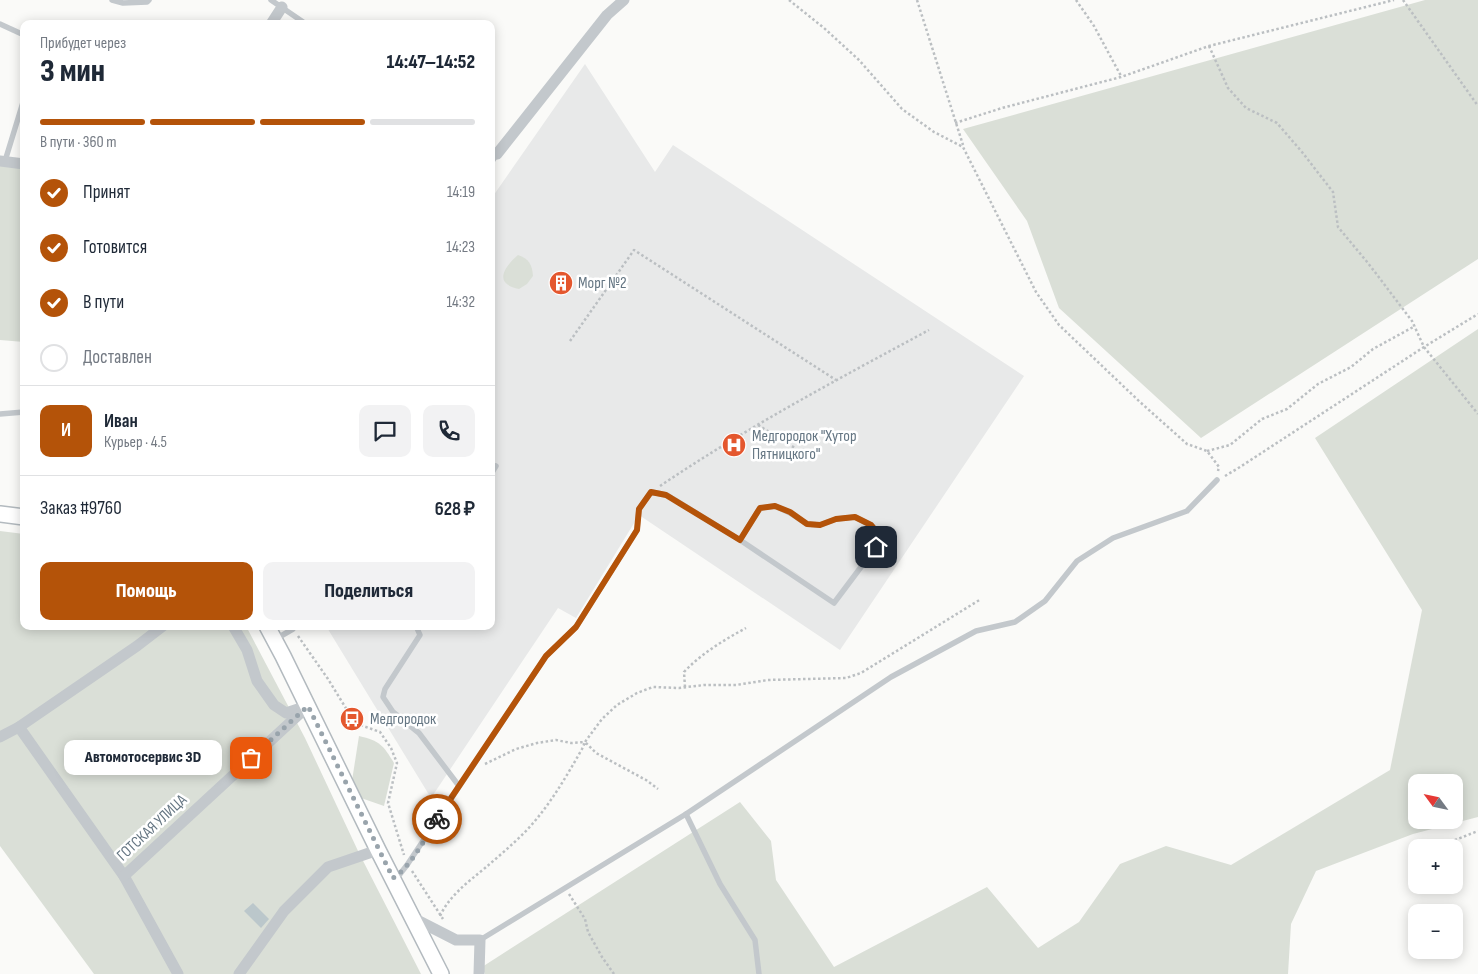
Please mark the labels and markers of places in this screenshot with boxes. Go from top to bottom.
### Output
building icon: Морг №2 [548,270,574,296]
place label: Морг №2 [578,274,627,293]
place label: Медгородок "Хутор Пятницкого" [752,427,857,464]
hospital icon: Медгородок "Хутор Пятницкого" [721,432,747,458]
pin [855,526,897,568]
bus stop icon: Медгородок [339,706,365,732]
place label: Медгородок [370,710,437,729]
pin [230,737,272,779]
callout: Автомотосервис 3D [64,740,221,776]

